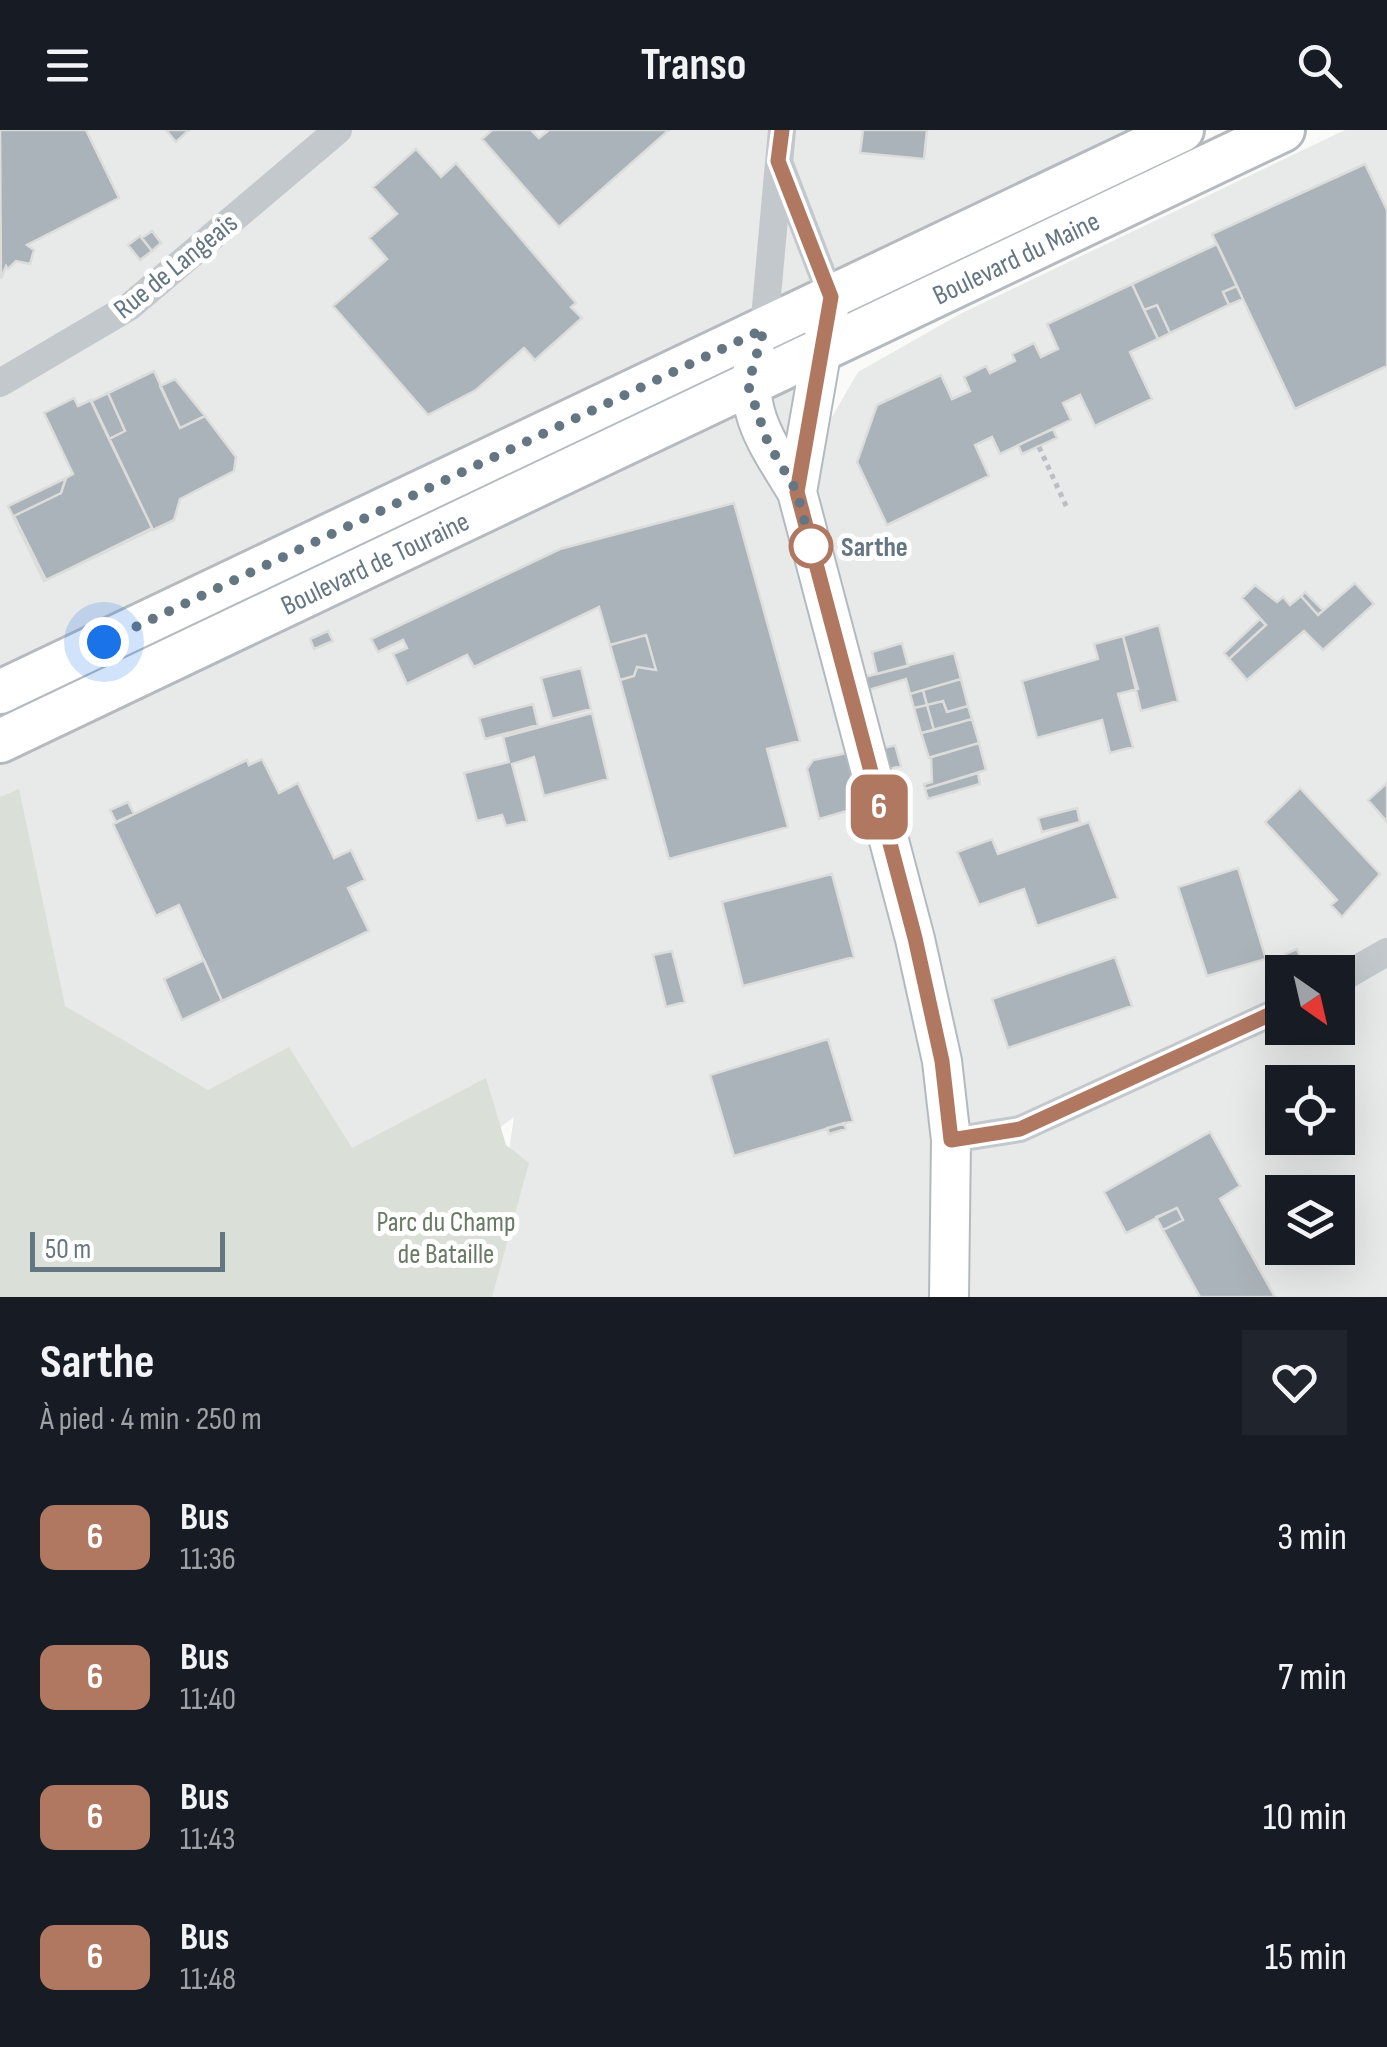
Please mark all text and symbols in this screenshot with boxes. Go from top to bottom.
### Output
icon: menu [40,38,95,93]
text: Transo [641,38,746,93]
icon: search [1292,38,1347,93]
street label: Boulevard du Maine [928,205,1105,312]
street label: Rue de Langeais [108,206,244,326]
street label: Boulevard de Touraine [276,505,475,623]
marker: Sarthe [790,525,832,567]
place label: Sarthe [841,531,908,564]
your location [79,617,129,667]
line badge: 6 [846,774,912,840]
text: 6 [871,786,887,829]
north arrow [1265,955,1355,1045]
map controls [1265,955,1355,1265]
button: locate [1265,1065,1355,1155]
button: layers [1265,1175,1355,1265]
park label: Parc du Champ de Bataille [376,1206,516,1271]
scale bar [30,1227,225,1272]
text: 50 m [45,1233,91,1266]
button: heart [1242,1330,1347,1435]
text: Sarthe [40,1334,155,1391]
text: À pied · 4 min · 250 m [40,1400,262,1439]
text: Bus [180,1495,229,1540]
text: 3 min [1277,1515,1347,1560]
text: 6 [87,1516,103,1559]
text: 11:36 [180,1540,236,1579]
text: Bus [180,1635,229,1680]
text: 7 min [1278,1655,1347,1700]
text: 6 [87,1656,103,1699]
text: 11:40 [180,1680,236,1719]
text: Bus [180,1775,229,1820]
text: 10 min [1263,1795,1347,1840]
text: 6 [87,1796,103,1839]
text: 11:43 [180,1820,235,1859]
text: Bus [180,1915,229,1960]
text: 15 min [1265,1935,1347,1980]
text: 6 [87,1936,103,1979]
text: 11:48 [180,1960,236,1999]

